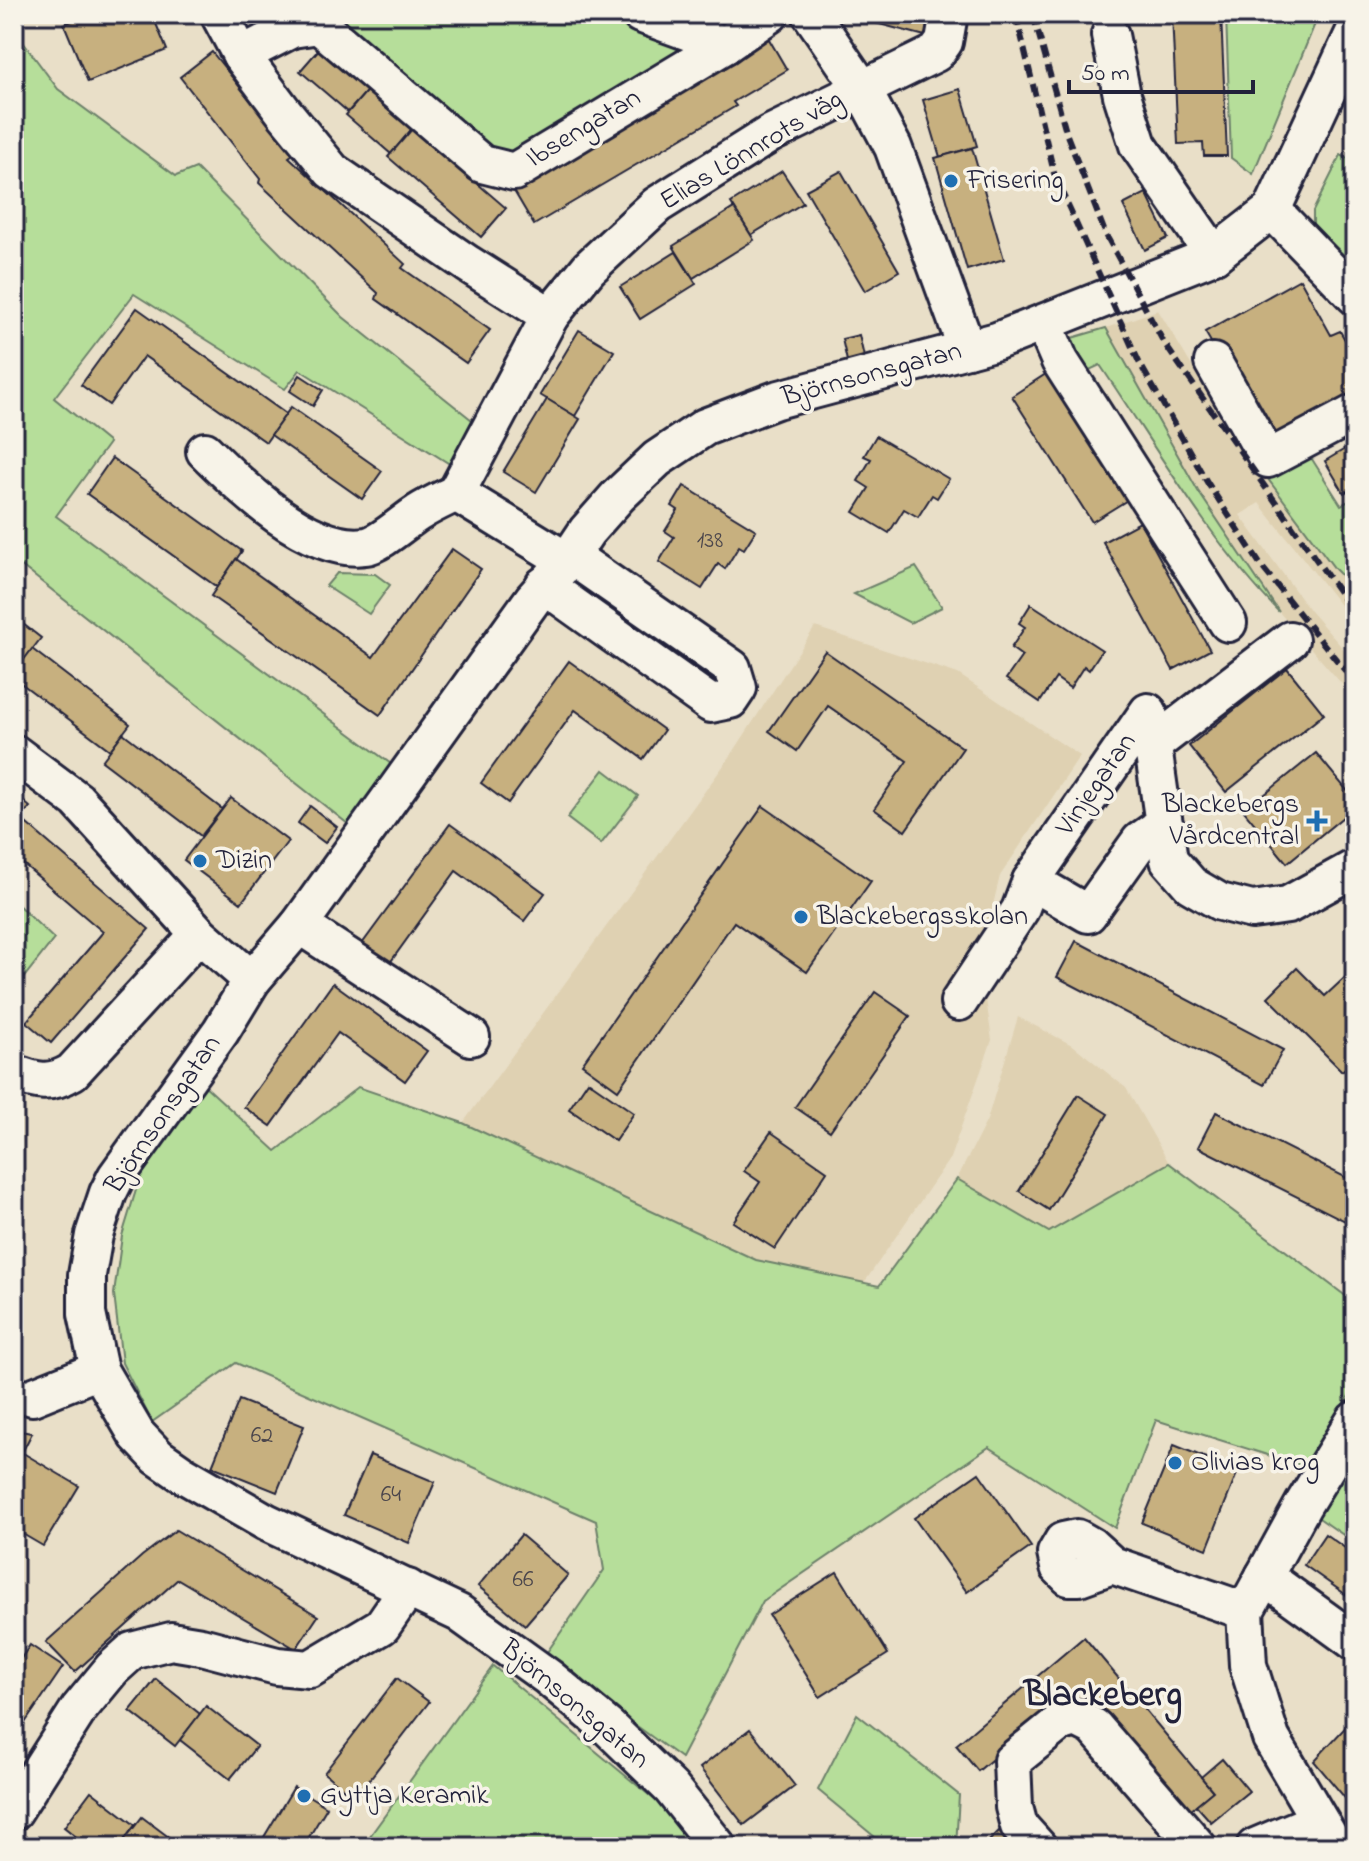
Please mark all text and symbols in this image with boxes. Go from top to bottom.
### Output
scale bar [1069,44,1253,94]
text: 50 m [1081,57,1130,92]
street label: Ibsengatan [519,78,649,180]
street label: Elias Lönnrots väg [653,80,851,222]
place label: Frisering [966,161,1064,202]
marker: Frisering [942,172,960,190]
street label: Björnsonsgatan [777,331,966,419]
house number: 138 [697,524,723,559]
street label: Vinjegatan [1046,725,1148,846]
place label: Blackebergs Vårdcentral [1161,785,1299,858]
marker: Blackebergs Vårdcentral [1306,810,1328,832]
place label: Dizin [215,841,272,882]
marker: Dizin [191,852,209,870]
place label: Blackebergsskolan [816,897,1028,938]
marker: Blackebergsskolan [792,908,810,926]
street label: Björnsonsgatan [95,1027,233,1204]
house number: 62 [251,1419,273,1454]
place label: Olivias krog [1191,1443,1319,1484]
marker: Olivias krog [1166,1454,1184,1472]
house number: 64 [381,1478,401,1513]
house number: 66 [512,1563,534,1598]
street label: Björnsonsgatan [489,1629,658,1780]
district label: Blackeberg [1022,1670,1182,1724]
place label: Gyttja Keramik [320,1776,489,1817]
marker: Gyttja Keramik [295,1787,313,1805]

